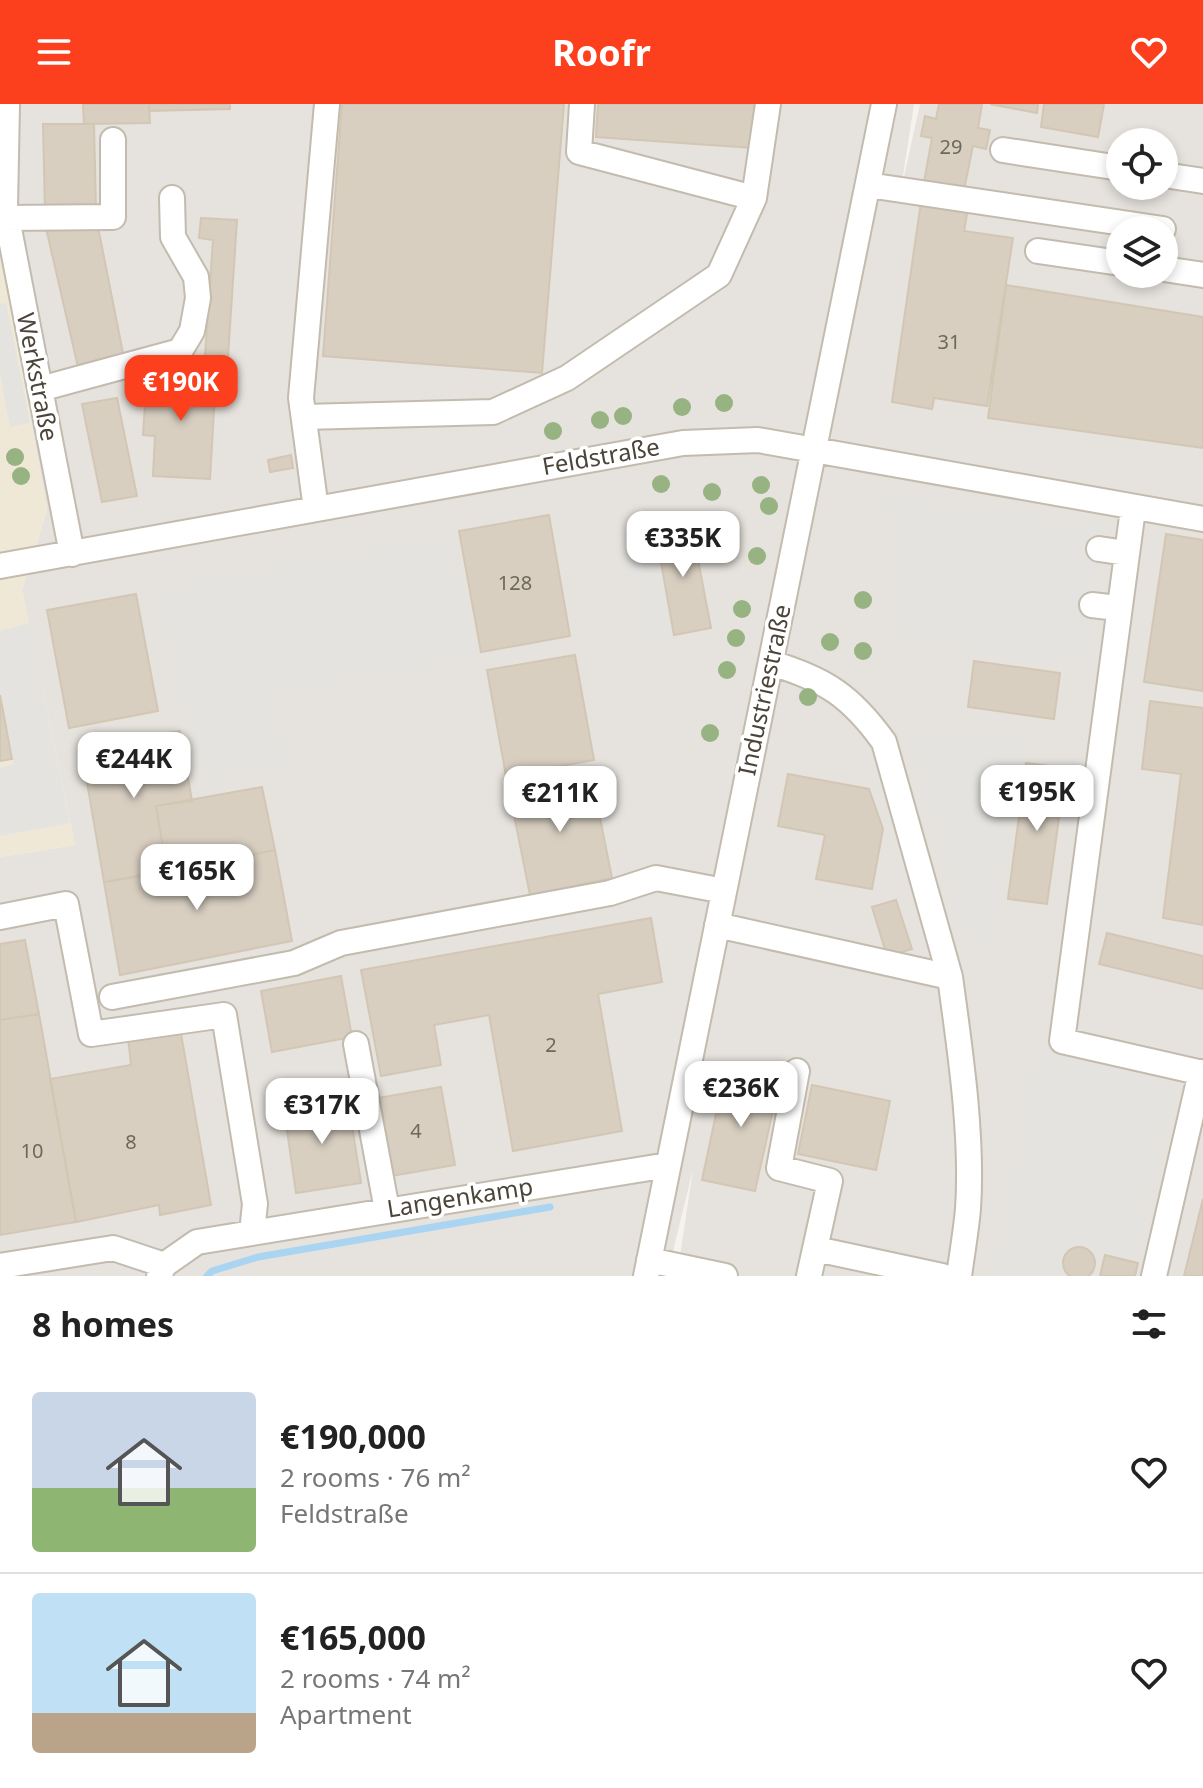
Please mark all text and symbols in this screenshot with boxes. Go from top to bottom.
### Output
text: Roofr [552,28,651,77]
icon: menu [32,30,76,74]
icon: heart [1127,30,1171,74]
map controls [1106,128,1178,288]
button: locate [1106,128,1178,200]
house number: 29 [940,133,962,160]
button: layers [1106,216,1178,288]
street label: Werkstraße [10,310,67,444]
house number: 31 [938,328,960,355]
pin: €190K [125,355,237,423]
text: €190K [143,363,219,399]
street label: Feldstraße [539,429,662,482]
pin: €335K [627,511,739,579]
text: €335K [645,519,721,555]
house number: 128 [498,569,532,596]
street label: Industriestraße [729,601,798,778]
pin: €244K [78,732,190,800]
text: €244K [96,740,172,776]
pin: €195K [981,765,1093,833]
pin: €211K [504,766,616,834]
text: €195K [999,773,1075,809]
text: €211K [522,774,598,810]
pin: €165K [141,844,253,912]
text: €165K [159,852,235,888]
house number: 2 [545,1031,557,1058]
pin: €236K [685,1061,797,1129]
text: €236K [703,1069,779,1105]
pin: €317K [266,1078,378,1146]
text: €317K [284,1086,360,1122]
house number: 4 [410,1117,422,1144]
house number: 8 [125,1128,137,1155]
house number: 10 [21,1137,43,1164]
street label: Langenkamp [384,1169,535,1224]
text: 8 homes [32,1301,174,1347]
icon: filters [1127,1302,1171,1346]
text: €190,000 [280,1413,426,1459]
icon: home [96,1424,192,1520]
icon: heart [1127,1450,1171,1494]
text: 2 rooms · 76 m² [280,1459,470,1495]
text: Feldstraße [280,1495,409,1531]
text: €165,000 [280,1614,426,1660]
icon: home [96,1625,192,1721]
icon: heart [1127,1651,1171,1695]
text: 2 rooms · 74 m² [280,1660,470,1696]
text: Apartment [280,1696,412,1732]

